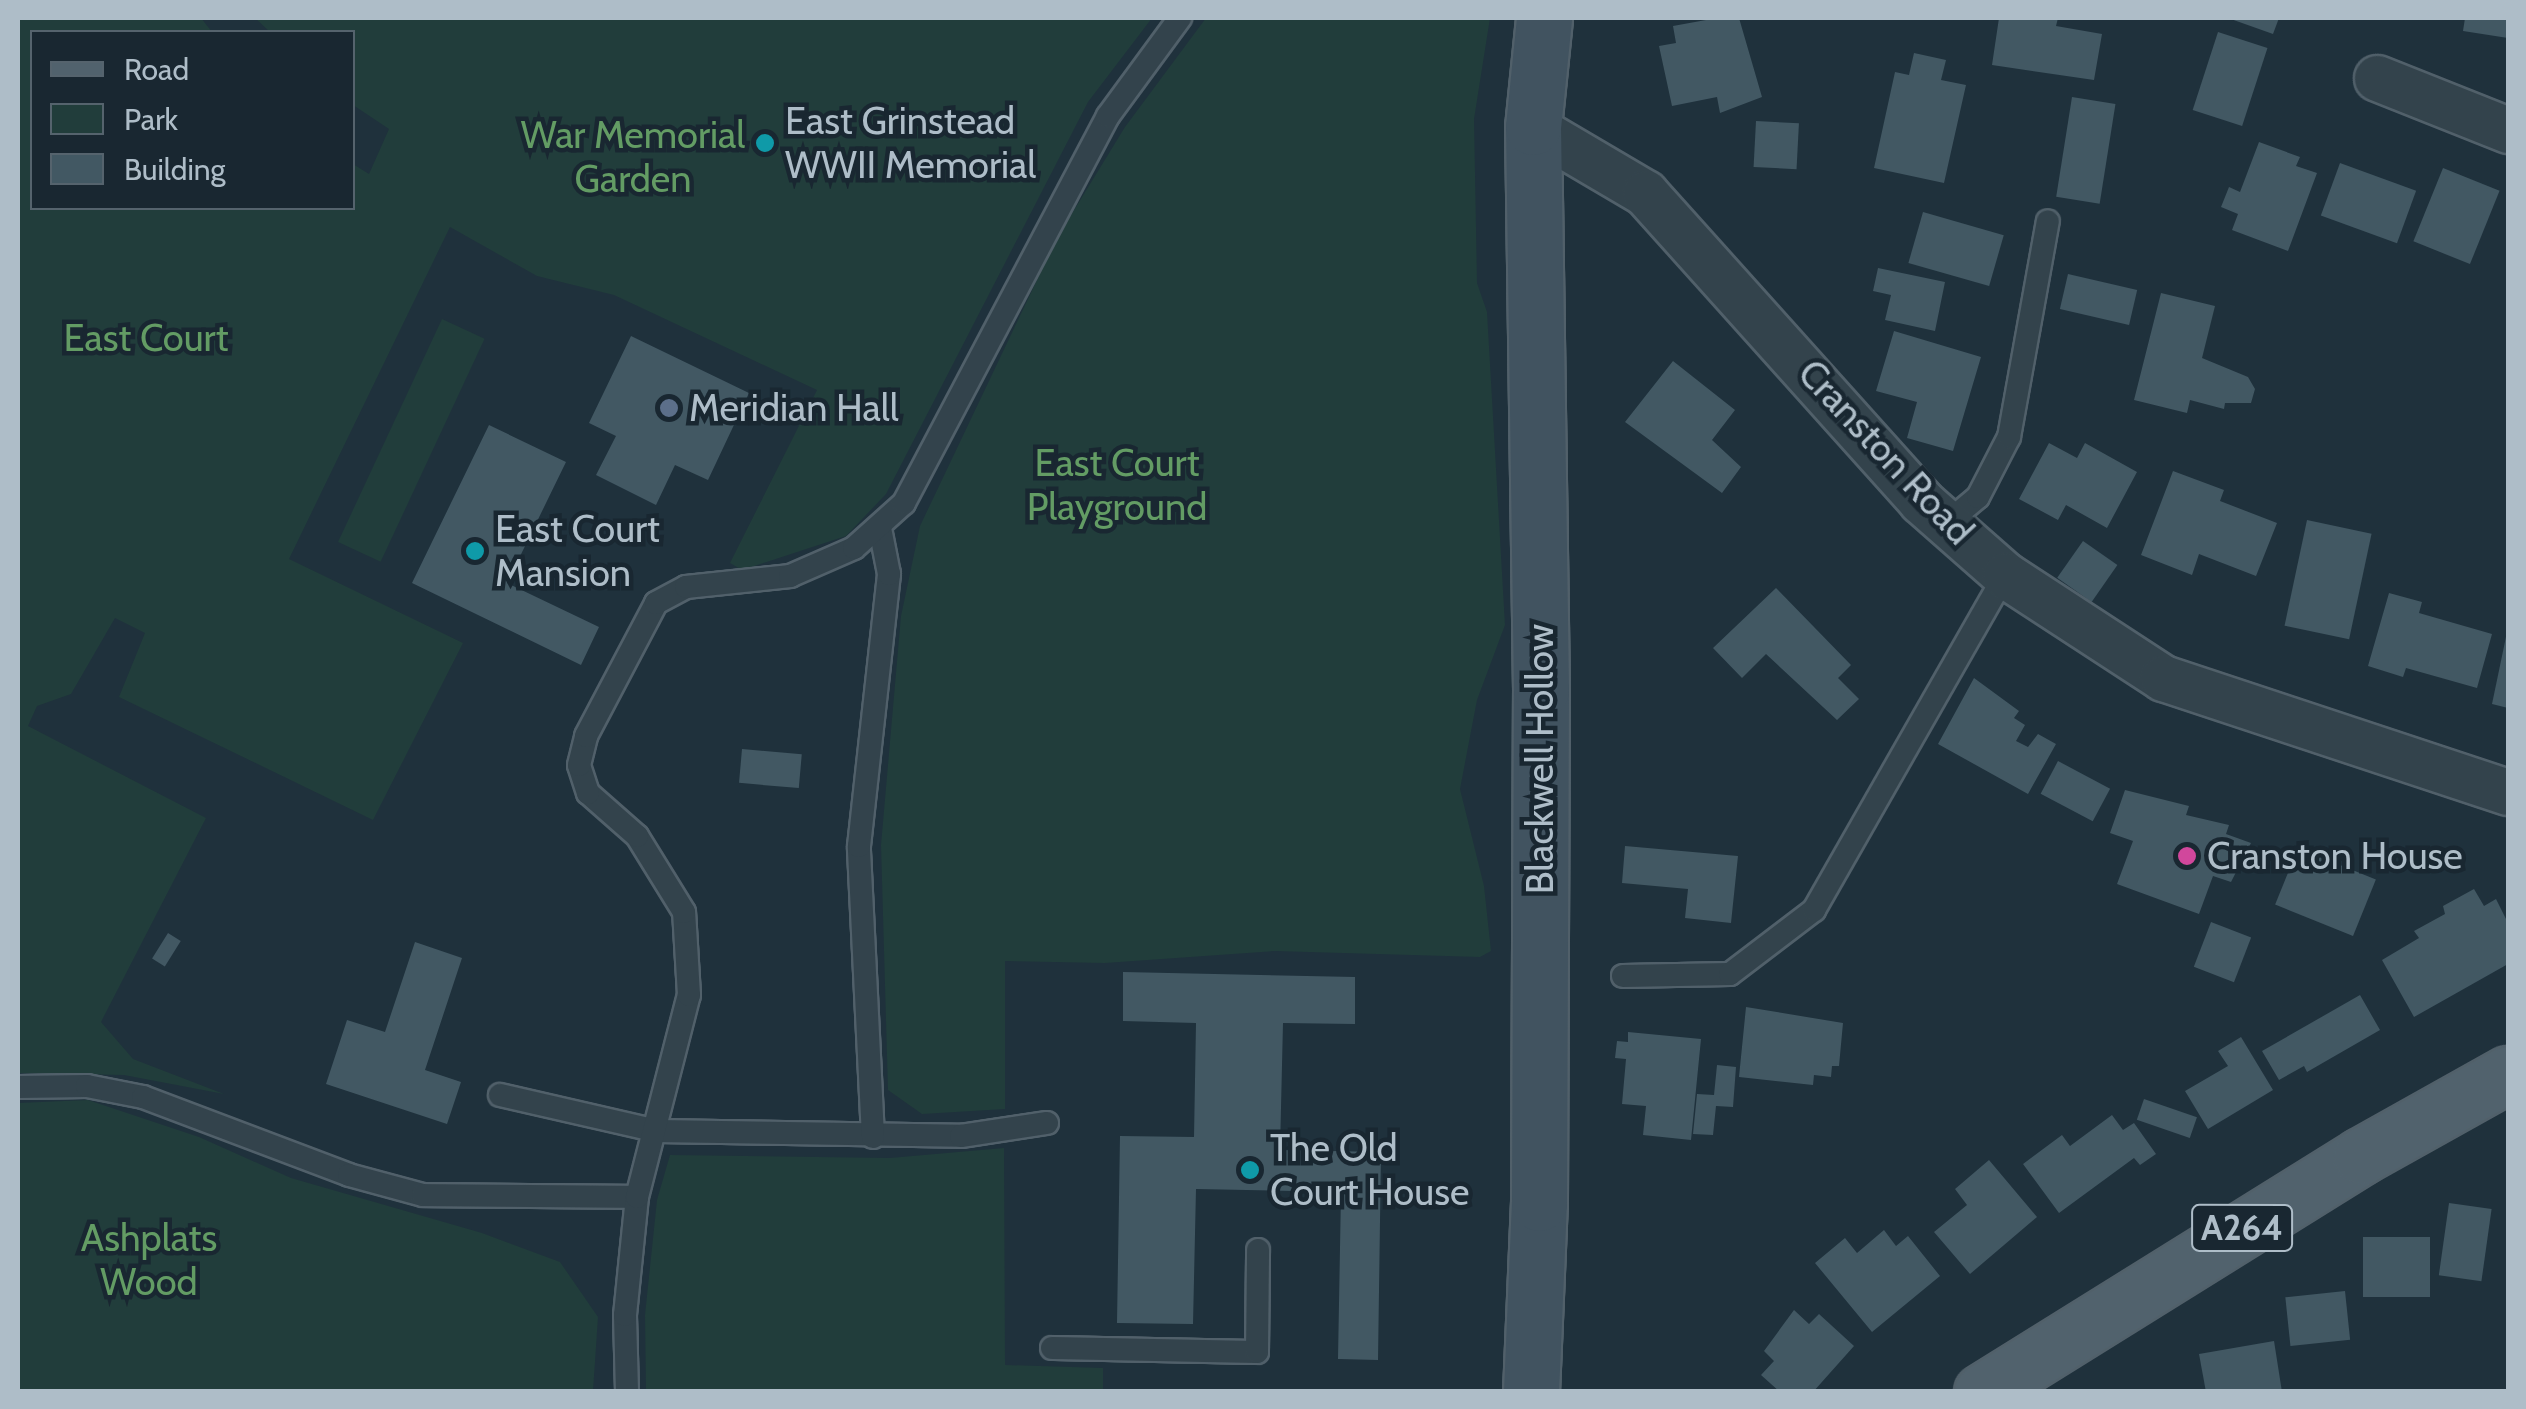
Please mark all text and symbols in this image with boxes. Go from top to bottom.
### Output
legend [30,30,355,210]
text: Road [124,51,189,88]
place label: East Grinstead WWII Memorial [785,98,1036,188]
text: Park [124,101,178,138]
park label: War Memorial Garden [521,112,745,202]
marker: East Grinstead WWII Memorial [754,132,776,154]
text: Building [124,151,226,188]
park label: East Court [64,315,228,361]
street label: Cranston Road [1789,350,1983,554]
place label: Meridian Hall [689,385,899,431]
marker: Meridian Hall [658,397,680,419]
park label: East Court Playground [1027,440,1207,530]
place label: East Court Mansion [495,506,660,596]
marker: East Court Mansion [464,540,486,562]
street label: Blackwell Hollow [1517,624,1563,894]
place label: Cranston House [2207,833,2463,879]
marker: Cranston House [2176,845,2198,867]
place label: The Old Court House [1270,1125,1469,1214]
marker: The Old Court House [1239,1159,1261,1181]
road number: A264 [2190,1198,2294,1258]
park label: Ashplats Wood [81,1215,217,1304]

